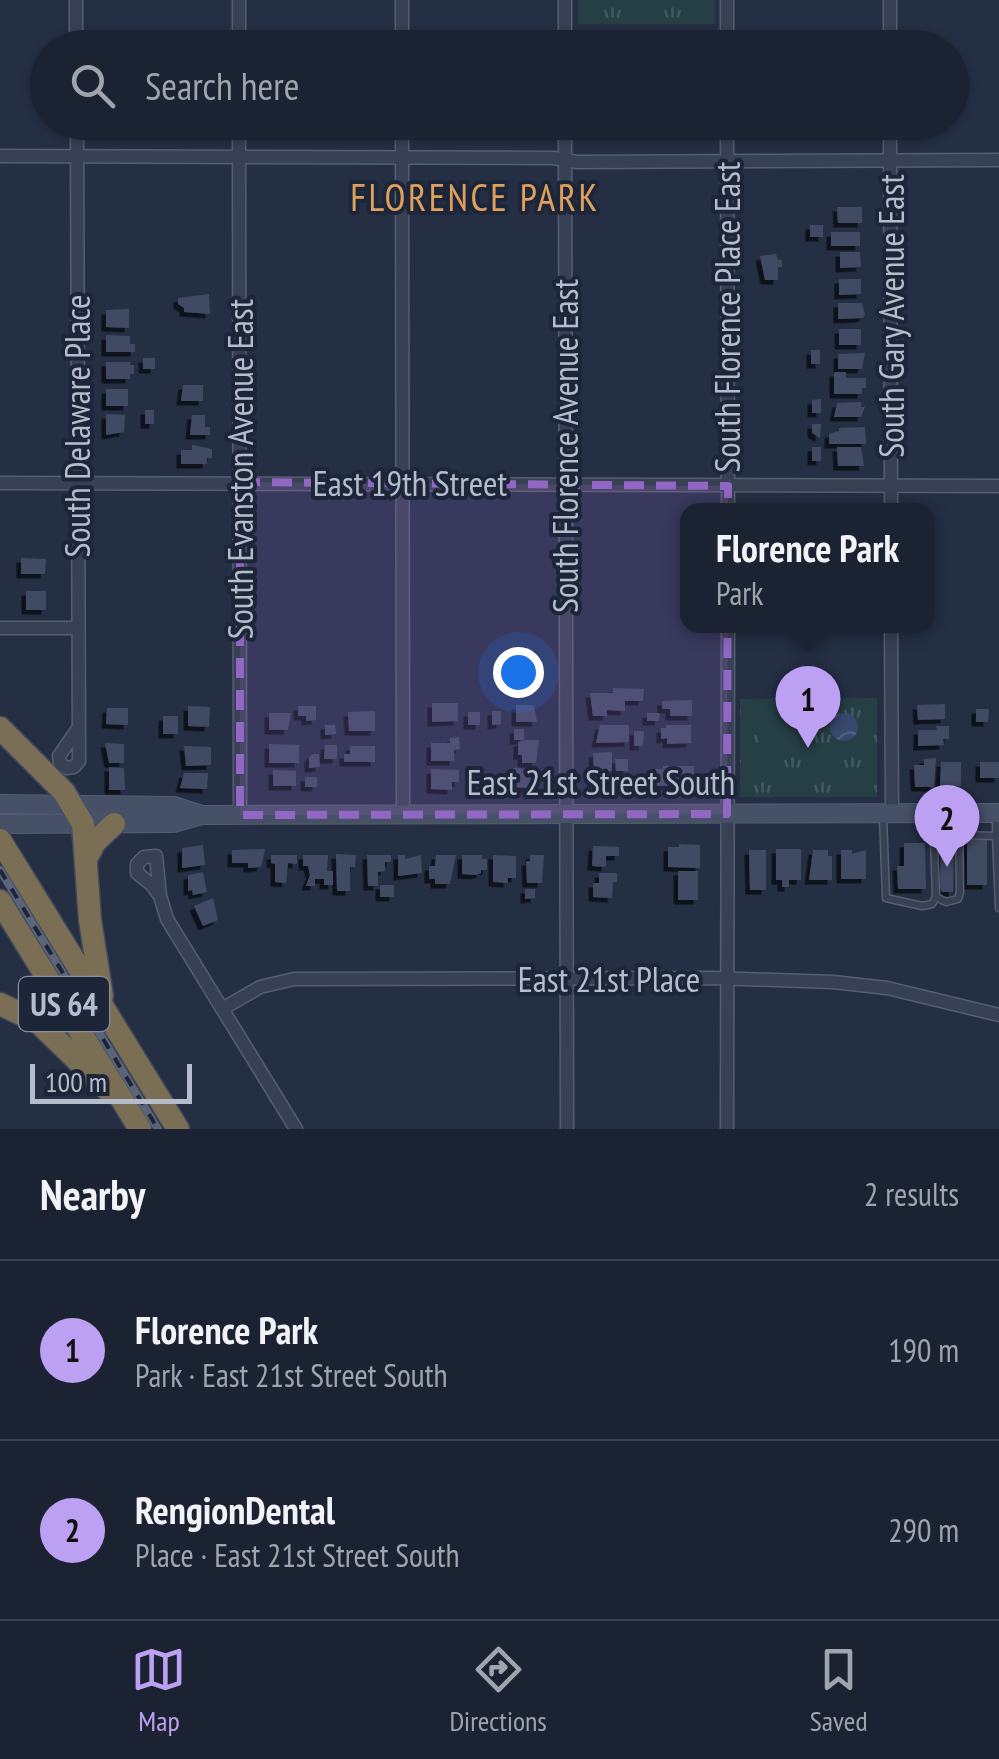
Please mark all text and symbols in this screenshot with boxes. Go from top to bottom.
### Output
search box [30,30,969,140]
icon: search [65,58,120,113]
text: Search here [145,61,299,110]
street label: South Florence Place East [704,161,750,472]
district label: FLORENCE PARK [350,172,600,221]
street label: South Gary Avenue East [868,174,914,458]
street label: South Florence Avenue East [542,279,588,613]
street label: South Delaware Place [54,294,100,558]
street label: South Evanston Avenue East [217,299,263,639]
street label: East 19th Street [313,460,508,506]
popup [680,503,935,633]
text: Florence Park [716,523,899,572]
text: Park [716,572,764,614]
your location [493,647,544,698]
pin: 1 [776,666,840,748]
street label: East 21st Street South [467,759,735,805]
pin: 2 [914,784,980,867]
street label: East 21st Place [518,956,700,1002]
road number: US 64 [19,977,109,1031]
scale bar [30,1059,192,1104]
text: 100 m [45,1063,107,1100]
text: Nearby [40,1167,145,1222]
text: 2 results [864,1173,959,1215]
text: Florence Park [135,1305,318,1354]
text: 1 [65,1329,80,1371]
text: 190 m [888,1329,959,1371]
text: Park · East 21st Street South [135,1354,448,1396]
text: RengionDental [135,1485,335,1534]
text: 2 [65,1509,80,1551]
text: 290 m [888,1509,959,1551]
text: Place · East 21st Street South [135,1534,460,1576]
tab: Map [131,1642,186,1739]
tab: Directions [449,1642,547,1739]
tab: Saved [810,1642,868,1739]

